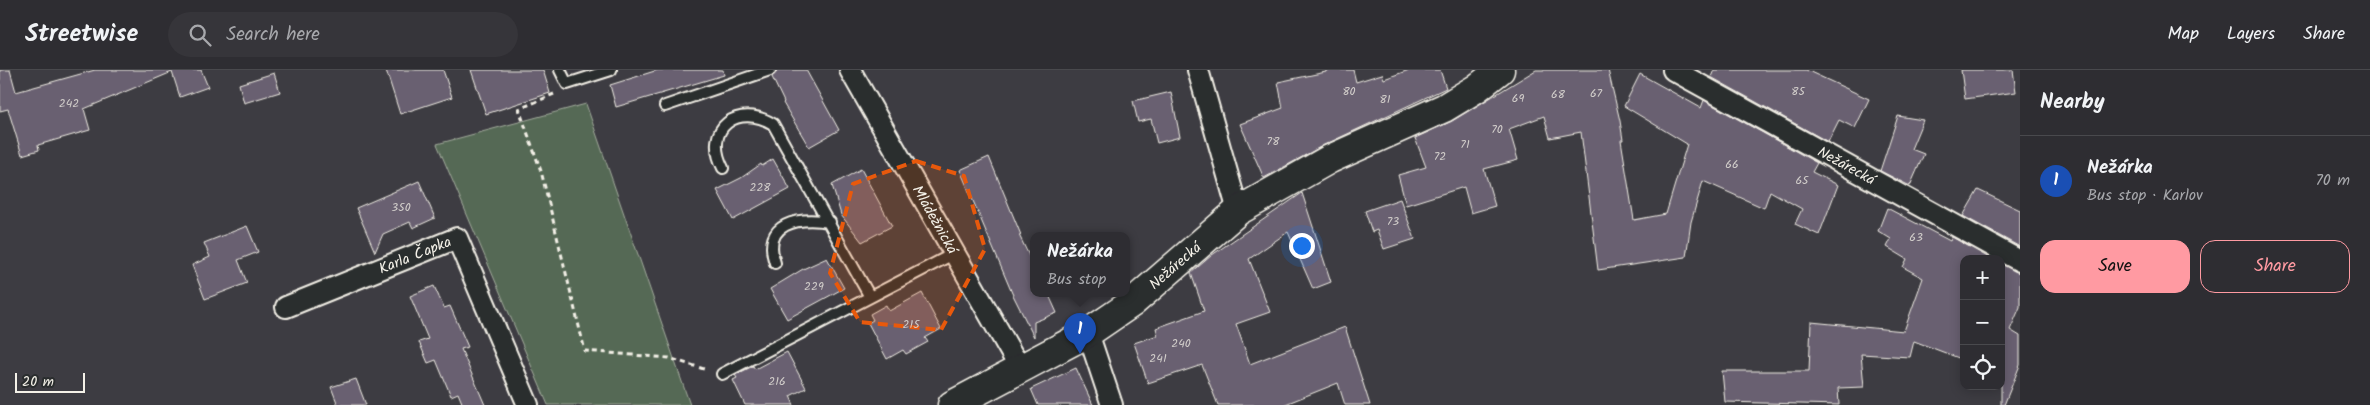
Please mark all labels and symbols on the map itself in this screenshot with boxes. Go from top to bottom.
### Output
house number: 80 [1342,82,1356,101]
house number: 85 [1791,82,1806,101]
house number: 67 [1590,84,1603,103]
house number: 68 [1551,85,1566,104]
house number: 69 [1512,89,1524,108]
house number: 81 [1380,90,1391,109]
house number: 242 [59,94,79,113]
house number: 70 [1491,120,1503,139]
house number: 78 [1267,132,1280,151]
house number: 71 [1460,135,1470,154]
street label: Nežárecká [1813,141,1881,193]
house number: 72 [1434,147,1446,166]
house number: 66 [1725,155,1739,174]
house number: 65 [1795,171,1810,190]
house number: 228 [749,178,771,197]
street label: Mládežnická [905,181,964,260]
house number: 350 [391,198,411,217]
house number: 73 [1387,212,1399,231]
house number: 63 [1909,228,1923,247]
street label: Karla Čapka [375,231,455,281]
your location [1289,233,1315,259]
street label: Nežárecká [1144,236,1209,296]
house number: 229 [804,277,824,296]
pin: 1 [1064,313,1096,354]
house number: 215 [902,315,921,334]
house number: 240 [1171,334,1191,353]
house number: 241 [1149,349,1167,368]
scale bar [15,370,85,393]
house number: 216 [768,372,786,391]

